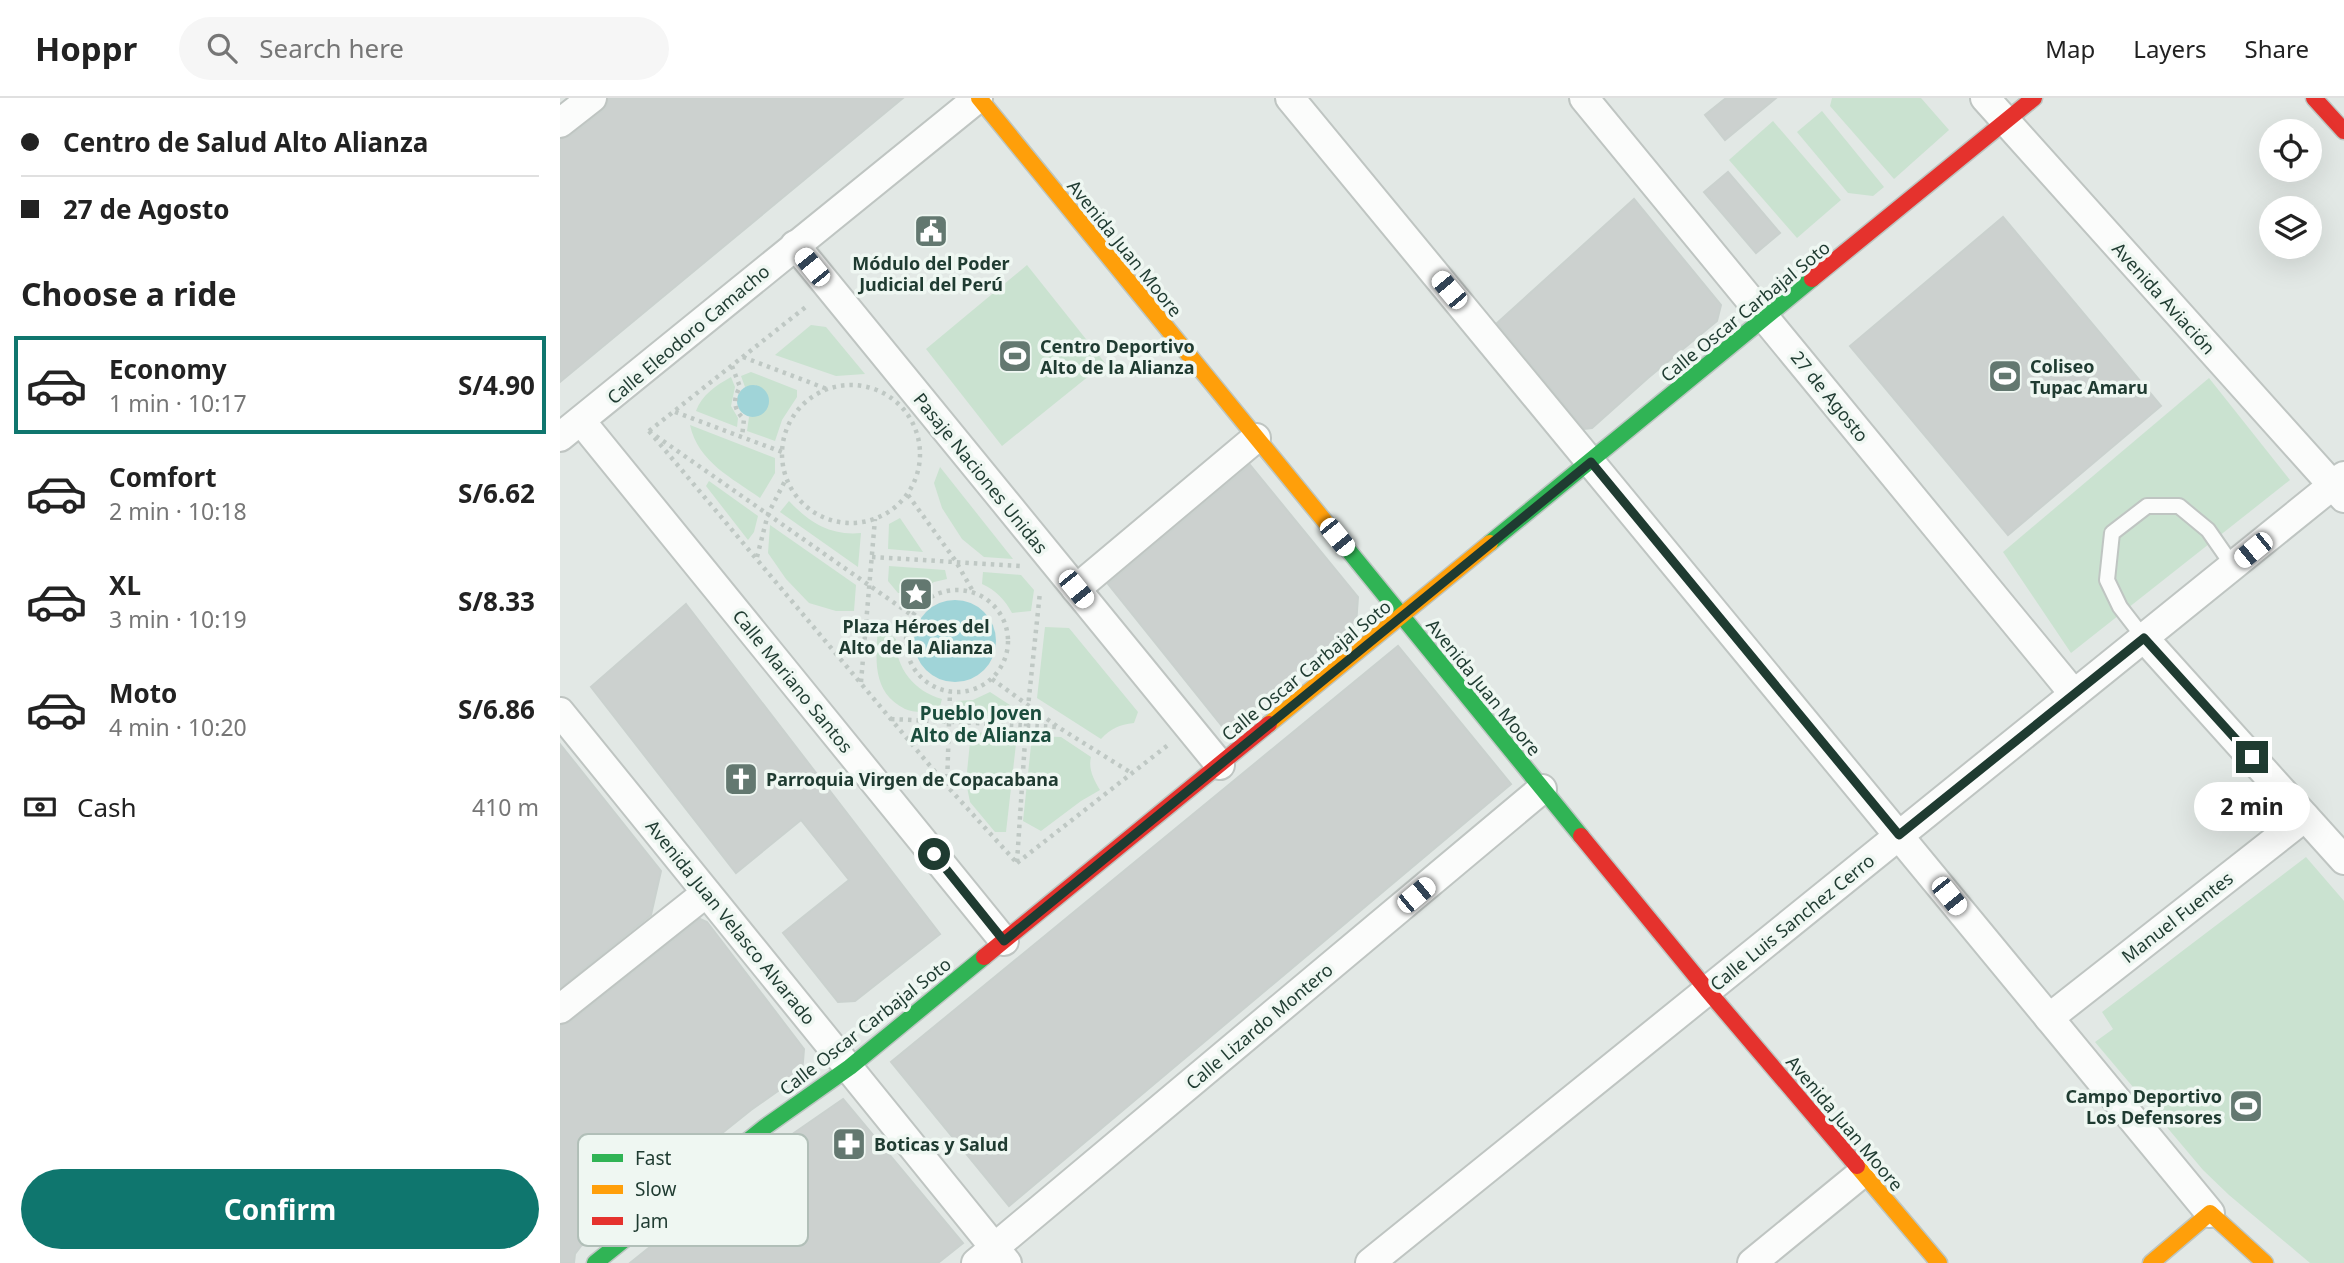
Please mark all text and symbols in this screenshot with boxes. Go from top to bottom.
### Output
search box [179,17,669,80]
text: Hoppr [35,26,137,71]
icon: search [203,29,241,67]
text: Search here [259,30,404,66]
text: Map [2045,32,2095,65]
text: Layers [2133,32,2207,65]
text: Share [2245,32,2309,65]
map controls [2259,119,2322,259]
button: locate [2259,119,2322,182]
text: Centro de Salud Alto Alianza [63,124,428,160]
street label: Avenida Juan Moore [1062,175,1188,321]
text: 27 de Agosto [63,191,229,227]
button: layers [2259,196,2322,259]
public building icon: Módulo del Poder Judicial del Perú [912,212,950,250]
street label: Calle Oscar Carbajal Soto [1655,235,1835,387]
street label: Avenida Aviación [2107,237,2221,359]
car [791,244,834,290]
place label: Módulo del Poder Judicial del Perú [852,251,1010,296]
street label: Calle Eleodoro Camacho [602,259,774,409]
car [1428,267,1471,313]
text: Choose a ride [21,272,237,315]
place label: Centro Deportivo Alto de la Alianza [1040,334,1195,379]
sports icon: Centro Deportivo Alto de la Alianza [996,337,1034,375]
street label: 27 de Agosto [1786,345,1874,447]
text: Economy [109,351,227,387]
icon: car [25,354,88,417]
place label: Coliseo Tupac Amaru [2030,354,2148,399]
sports icon: Coliseo Tupac Amaru [1986,357,2024,395]
text: S/4.90 [458,367,535,403]
text: 1 min · 10:17 [109,387,247,419]
street label: Pasaje Naciones Unidas [909,388,1053,558]
text: Comfort [109,459,217,495]
icon: car [25,462,88,525]
text: S/6.62 [458,475,535,511]
text: 2 min · 10:18 [109,495,247,527]
car [1316,514,1359,560]
car [2231,529,2276,571]
car [1055,566,1098,612]
text: XL [109,567,141,603]
icon: car [25,570,88,633]
place icon: Plaza Héroes del Alto de la Alianza [897,575,935,613]
text: S/8.33 [458,583,535,619]
street label: Calle Oscar Carbajal Soto [1216,594,1396,746]
text: 3 min · 10:19 [109,603,247,635]
street label: Calle Mariano Santos [728,604,858,758]
place label: Plaza Héroes del Alto de la Alianza [839,614,993,659]
street label: Avenida Juan Moore [1421,614,1547,760]
text: Moto [109,675,177,711]
icon: car [25,678,88,741]
text: S/6.86 [458,691,535,727]
district label: Pueblo Joven Alto de Alianza [910,700,1052,748]
text: 4 min · 10:20 [109,711,247,743]
route end [2236,741,2268,773]
church icon: Parroquia Virgen de Copacabana [722,760,760,798]
place label: Parroquia Virgen de Copacabana [766,767,1059,791]
callout: 2 min [2194,782,2310,830]
icon: cash [21,788,59,826]
text: Cash [77,789,137,825]
text: 2 min [2220,790,2284,822]
text: 410 m [472,791,539,823]
street label: Avenida Juan Velasco Alvarado [641,815,821,1029]
route start [918,838,950,870]
street label: Calle Luis Sanchez Cerro [1705,848,1879,996]
street label: Manuel Fuentes [2116,866,2238,968]
car [1394,873,1439,917]
car [1928,873,1971,919]
street label: Calle Oscar Carbajal Soto [774,951,956,1101]
street label: Calle Lizardo Montero [1180,957,1338,1095]
street label: Avenida Juan Moore [1781,1050,1909,1196]
place label: Campo Deportivo Los Defensores [2065,1084,2222,1129]
sports icon: Campo Deportivo Los Defensores [2227,1087,2265,1125]
pharmacy icon: Boticas y Salud [830,1125,868,1163]
place label: Boticas y Salud [874,1132,1008,1156]
legend [578,1134,808,1246]
text: Fast [635,1145,672,1171]
button: Confirm [21,1169,539,1249]
text: Slow [635,1176,676,1202]
text: Jam [633,1208,669,1234]

